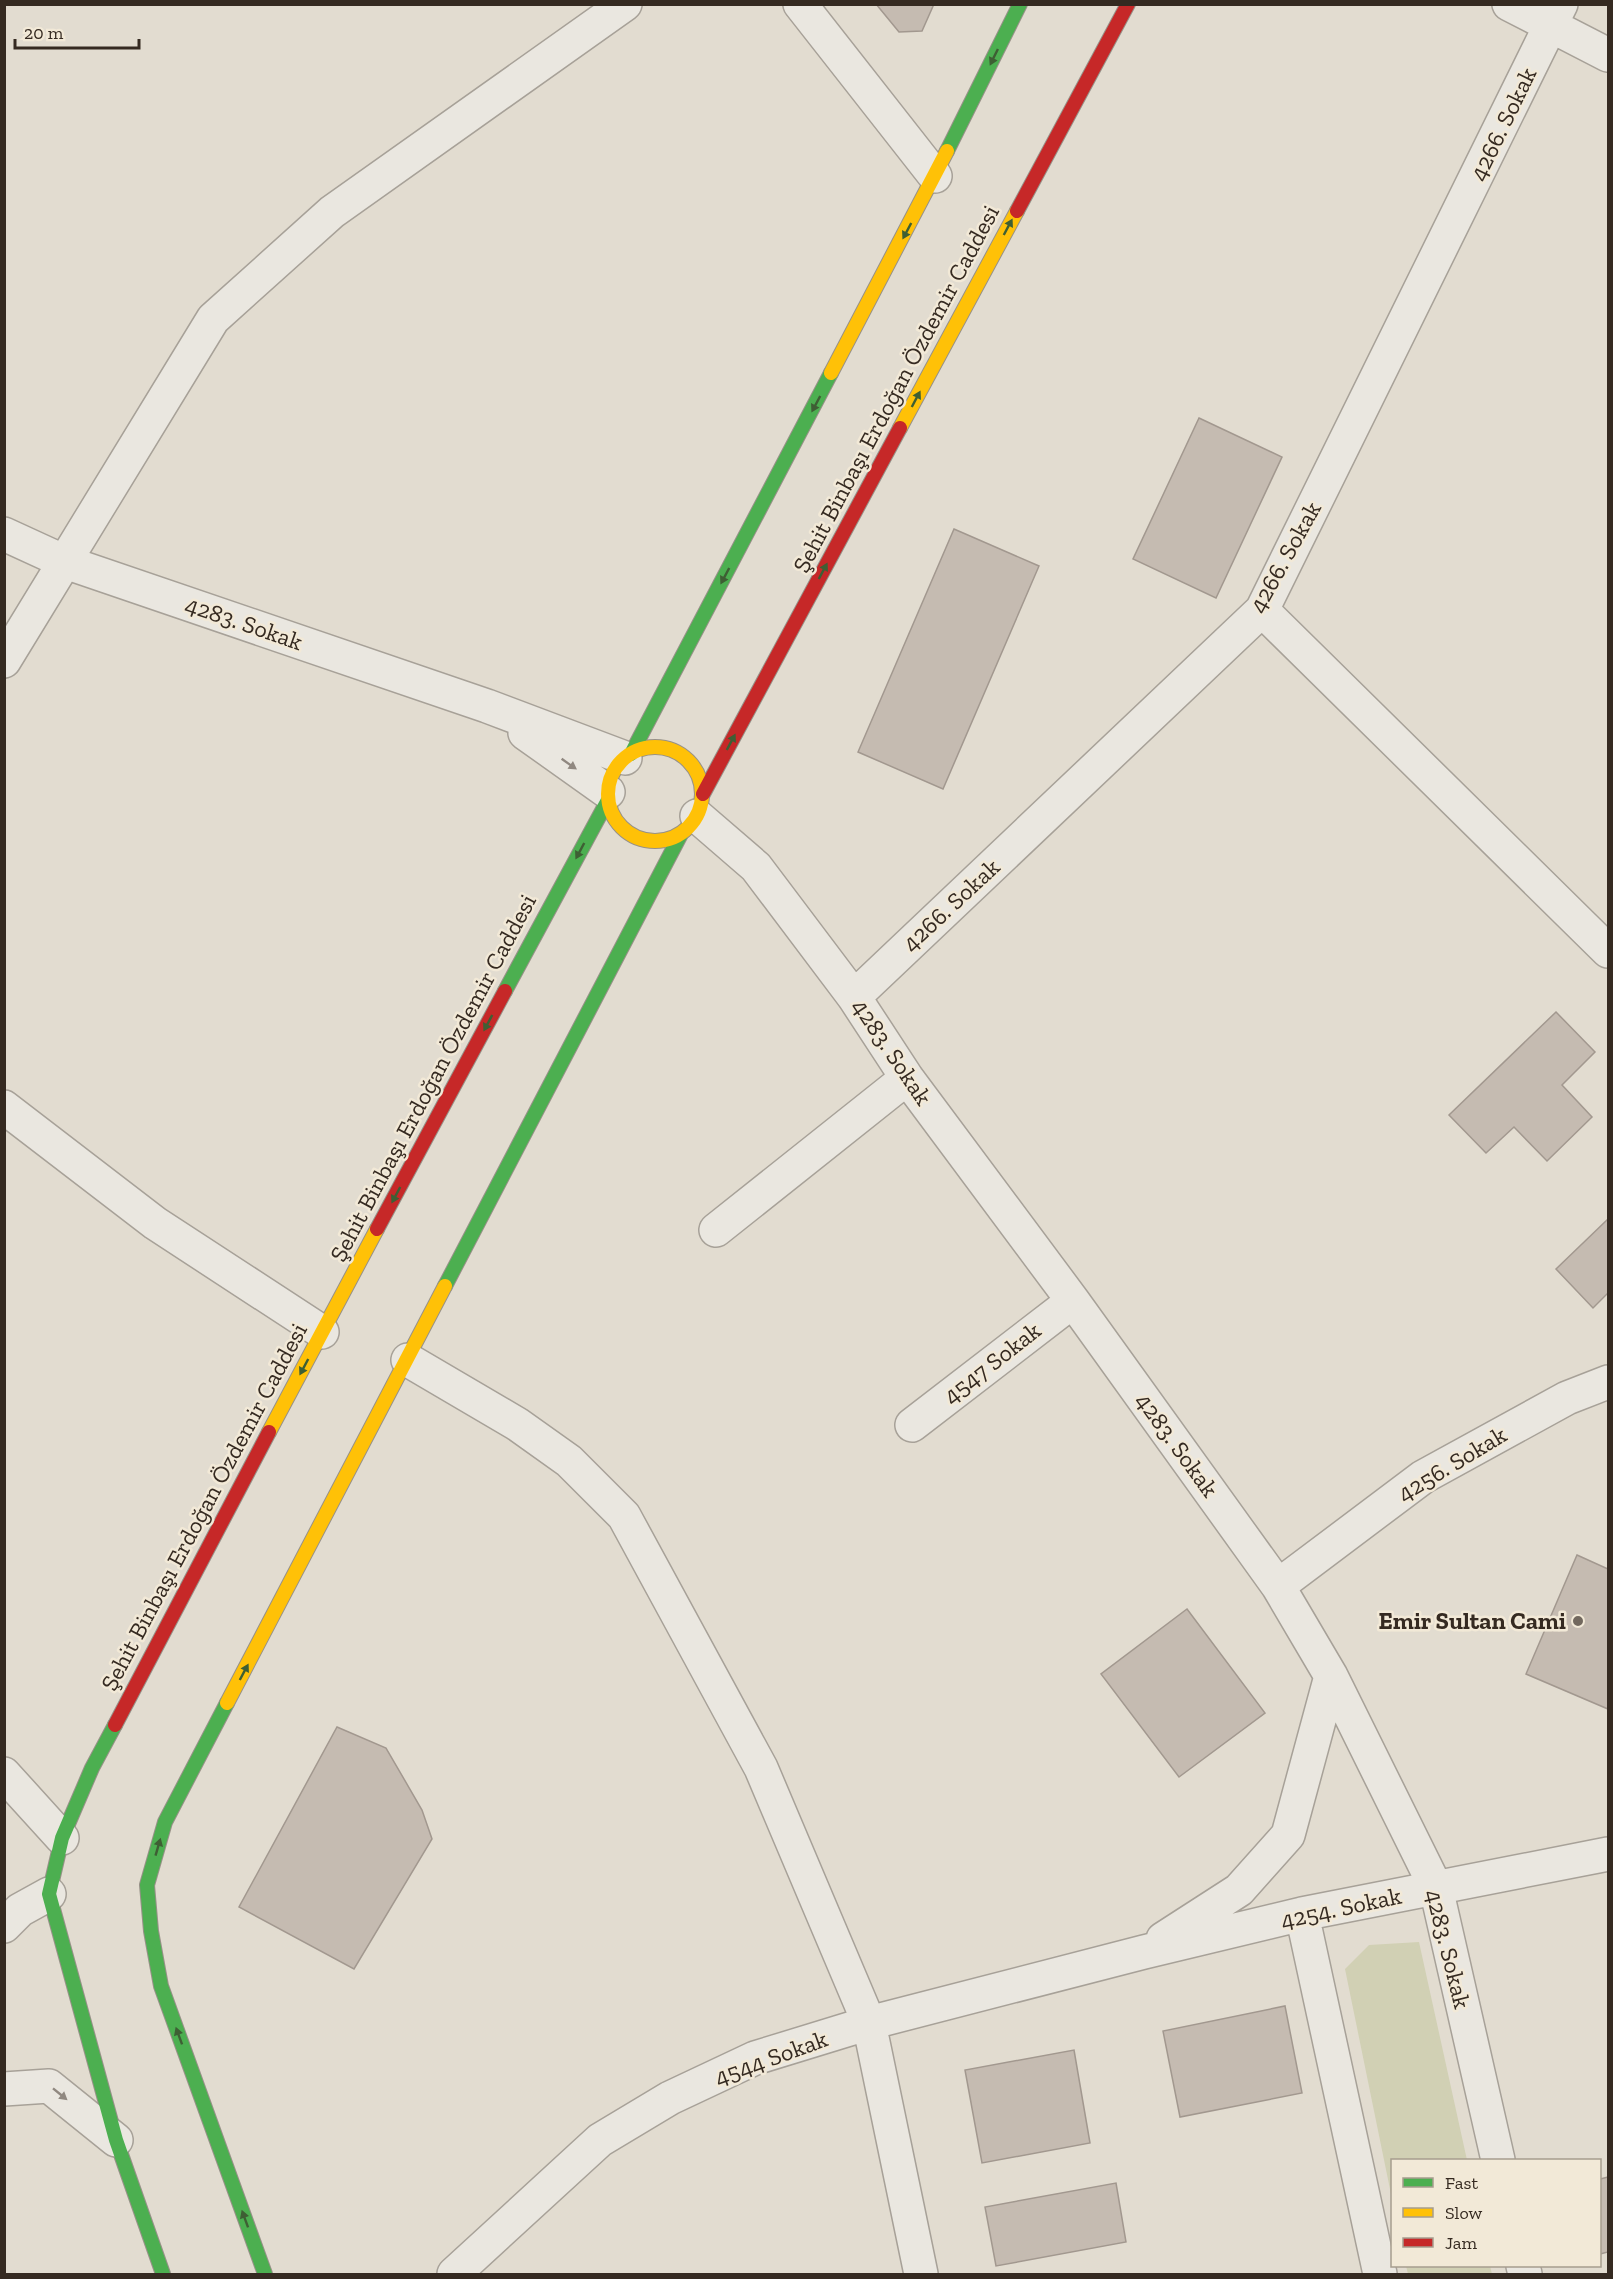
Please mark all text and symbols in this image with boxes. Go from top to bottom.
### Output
scale bar [15,12,140,50]
text: 20 m [24,22,64,44]
one-way arrow [990,48,1000,66]
street label: 4266. Sokak [1463,62,1543,185]
street label: Şehit Binbaşı Erdoğan Özdemir Caddesi [786,200,1005,577]
one-way arrow [1003,219,1013,236]
one-way arrow [902,223,912,240]
one-way arrow [911,390,921,407]
one-way arrow [811,395,821,412]
street label: 4266. Sokak [1242,496,1327,617]
one-way arrow [818,562,828,579]
one-way arrow [720,568,730,585]
street label: 4283. Sokak [182,589,307,656]
one-way arrow [726,734,736,751]
one-way arrow [561,758,576,770]
one-way arrow [575,843,585,860]
street label: 4266. Sokak [896,852,1006,957]
street label: Şehit Binbaşı Erdoğan Özdemir Caddesi [323,889,542,1266]
street label: 4283. Sokak [846,993,939,1111]
one-way arrow [483,1015,493,1032]
one-way arrow [391,1187,401,1204]
street label: 4547 Sokak [937,1315,1047,1410]
street label: Şehit Binbaşı Erdoğan Özdemir Caddesi [94,1318,313,1695]
one-way arrow [299,1359,309,1376]
street label: 4283. Sokak [1130,1387,1225,1503]
street label: 4256. Sokak [1392,1419,1512,1507]
place label: Emir Sultan Cami [1378,1606,1566,1635]
marker: Emir Sultan Cami [1571,1614,1585,1628]
one-way arrow [239,1663,249,1680]
one-way arrow [154,1838,163,1856]
street label: 4254. Sokak [1278,1880,1404,1934]
street label: 4283. Sokak [1420,1886,1477,2012]
street label: 4544 Sokak [710,2024,832,2091]
one-way arrow [173,2027,183,2045]
one-way arrow [52,2088,68,2101]
legend [1391,2159,1601,2267]
text: Fast [1445,2172,1478,2194]
text: Slow [1445,2202,1482,2224]
one-way arrow [239,2210,249,2228]
text: Jam [1445,2232,1477,2254]

